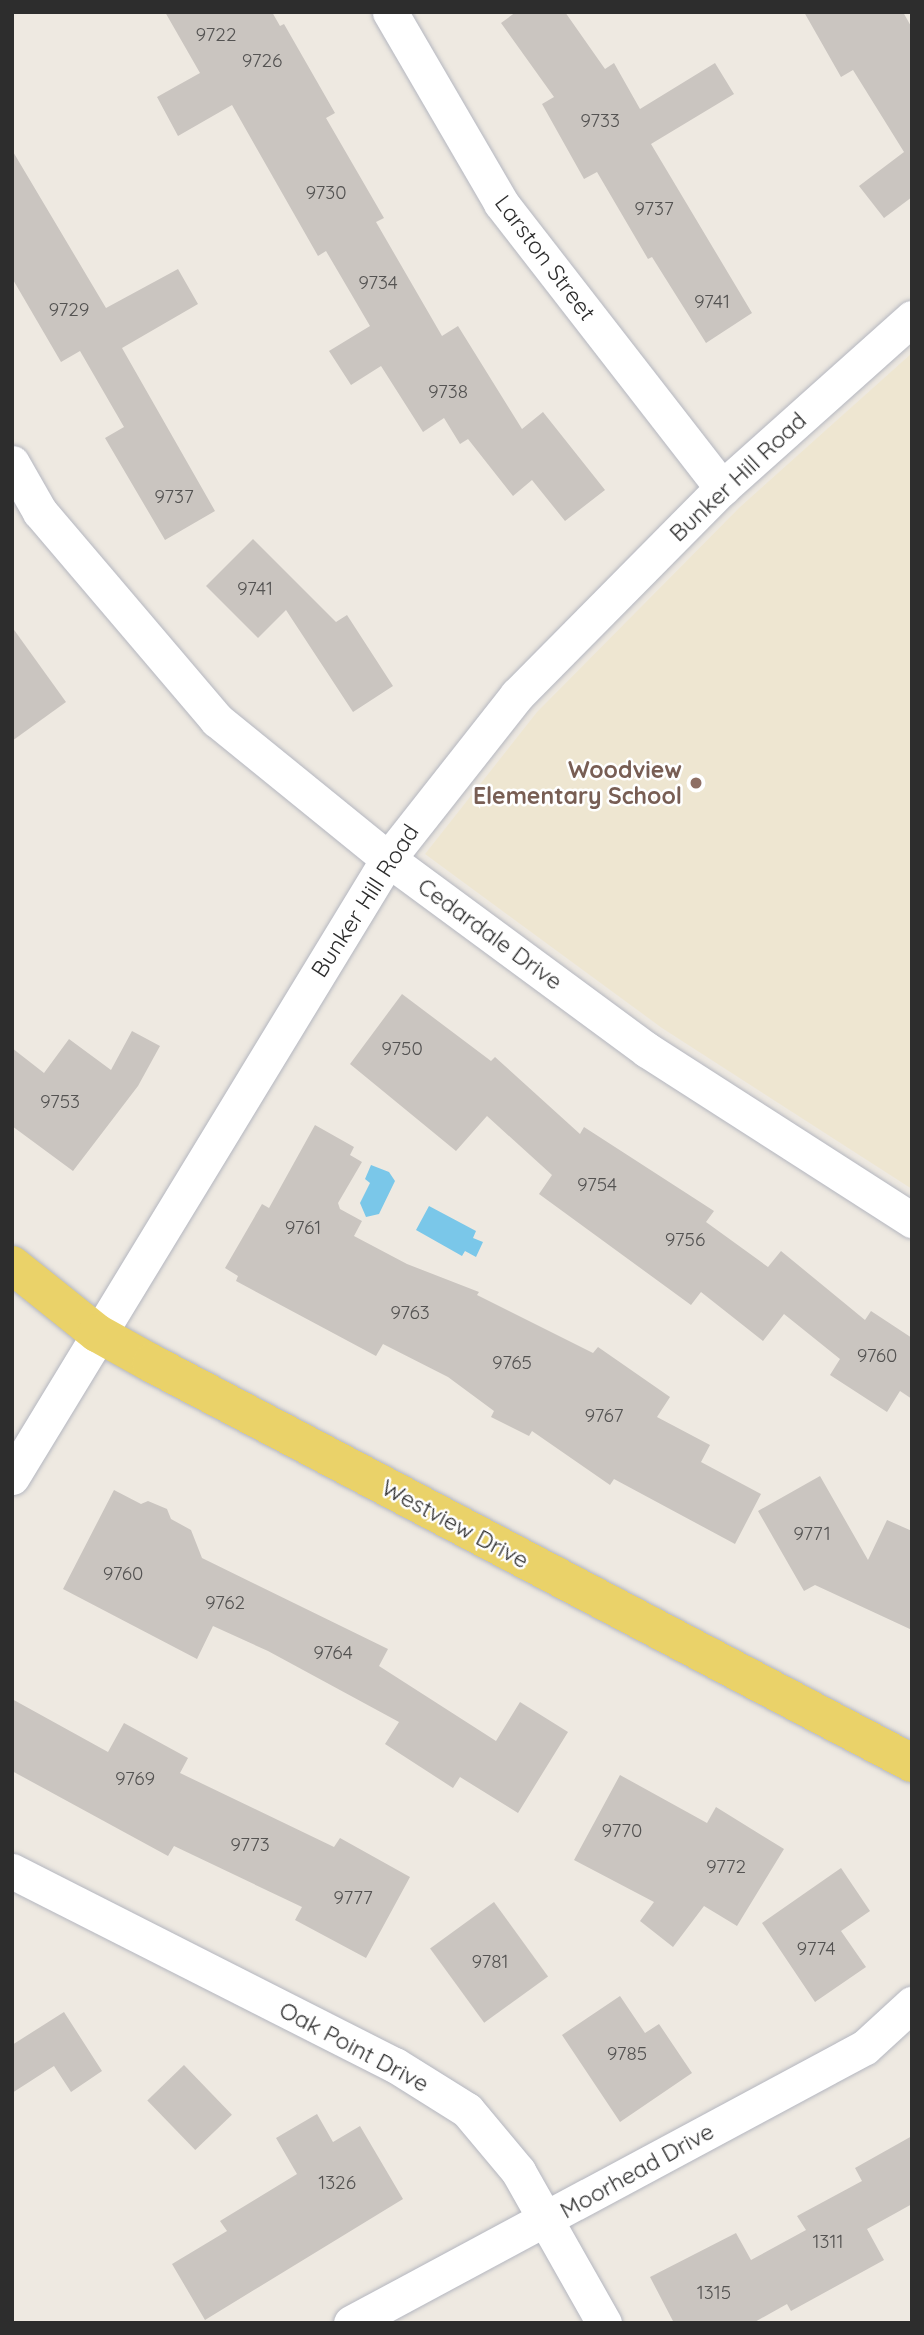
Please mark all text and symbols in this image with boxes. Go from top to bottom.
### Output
house number: 9722 [196,24,236,46]
house number: 9726 [242,50,282,72]
house number: 9733 [580,110,620,132]
house number: 9730 [305,182,347,204]
street label: Larston Street [489,190,601,326]
house number: 9737 [634,198,674,220]
house number: 9734 [358,272,398,294]
house number: 9741 [694,291,730,313]
house number: 9729 [49,299,89,321]
house number: 9738 [428,381,468,403]
street label: Bunker Hill Road [664,407,812,547]
house number: 9737 [154,486,194,508]
house number: 9741 [237,578,273,600]
place label: Woodview Elementary School [473,756,682,810]
marker: Woodview Elementary School [688,775,704,791]
street label: Bunker Hill Road [305,819,425,983]
street label: Cedardale Drive [412,872,568,996]
house number: 9750 [381,1038,423,1060]
house number: 9753 [40,1091,80,1113]
house number: 9754 [577,1174,617,1196]
house number: 9761 [285,1217,321,1239]
house number: 9756 [665,1229,705,1251]
house number: 9763 [390,1302,430,1324]
house number: 9760 [857,1345,897,1367]
house number: 9765 [492,1352,532,1374]
house number: 9767 [584,1405,624,1427]
street label: Westview Drive [377,1474,533,1574]
house number: 9771 [793,1523,831,1545]
house number: 9760 [103,1563,143,1585]
house number: 9762 [205,1592,245,1614]
house number: 9764 [313,1642,353,1664]
house number: 9769 [115,1768,155,1790]
house number: 9770 [602,1820,642,1842]
house number: 9773 [230,1834,270,1856]
house number: 9772 [706,1856,746,1878]
house number: 9777 [333,1887,373,1909]
house number: 9774 [797,1938,835,1960]
house number: 9781 [471,1951,509,1973]
street label: Oak Point Drive [275,1996,433,2098]
house number: 9785 [607,2043,647,2065]
street label: Moorhead Drive [555,2117,719,2225]
house number: 1326 [318,2172,356,2194]
house number: 1311 [812,2231,844,2253]
house number: 1315 [697,2282,731,2304]

